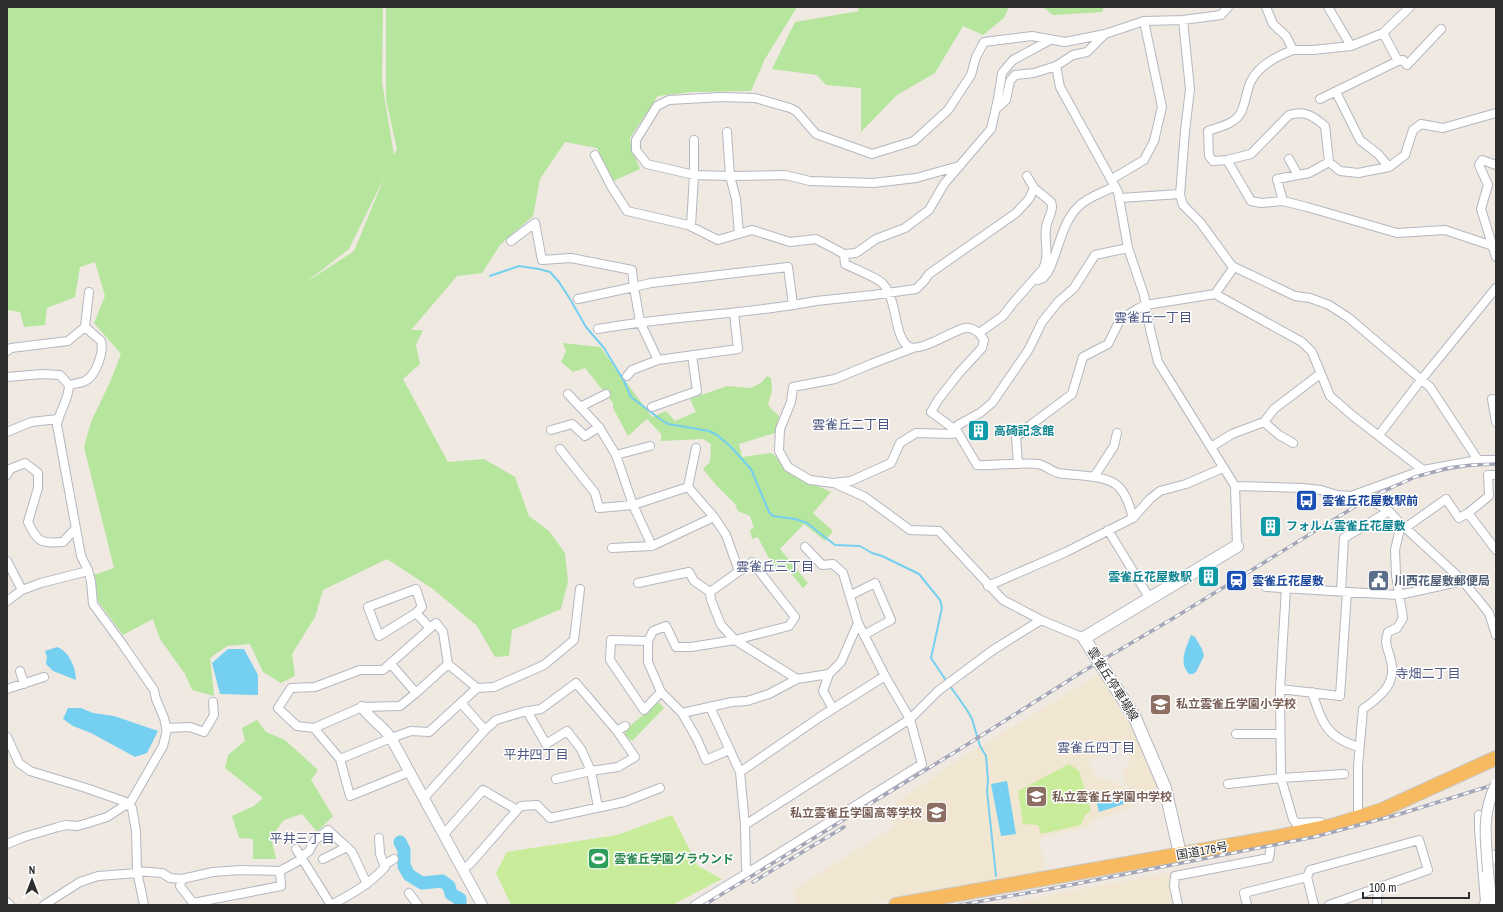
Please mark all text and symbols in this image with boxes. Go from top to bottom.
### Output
district label: 雲雀丘一丁目 [1114,309,1192,326]
district label: 雲雀丘二丁目 [812,416,890,433]
building icon: 高碕記念館 [965,418,991,444]
place label: 高碕記念館 [994,423,1054,439]
bus stop icon: 雲雀丘花屋敷駅前 [1293,488,1319,514]
place label: 雲雀丘花屋敷駅前 [1322,493,1418,509]
building icon: フォルム雲雀丘花屋敷 [1258,513,1284,539]
place label: フォルム雲雀丘花屋敷 [1286,518,1406,534]
district label: 雲雀丘三丁目 [736,558,814,575]
building icon: 雲雀丘花屋敷駅 [1195,564,1221,590]
station icon: 雲雀丘花屋敷 [1224,568,1250,594]
public building icon: 川西花屋敷郵便局 [1366,568,1392,594]
place label: 雲雀丘花屋敷駅 [1108,569,1192,585]
place label: 雲雀丘花屋敷 [1252,573,1324,589]
place label: 川西花屋敷郵便局 [1394,573,1490,589]
street label: 雲雀丘停車場線 [1084,644,1142,724]
district label: 寺畑二丁目 [1395,665,1461,682]
school or university icon: 私立雲雀丘学園小学校 [1147,691,1173,717]
place label: 私立雲雀丘学園小学校 [1176,696,1296,712]
district label: 雲雀丘四丁目 [1057,739,1135,756]
district label: 平井四丁目 [503,746,569,763]
school or university icon: 私立雲雀丘学園中学校 [1023,784,1049,810]
place label: 私立雲雀丘学園中学校 [1052,789,1172,805]
school or university icon: 私立雲雀丘学園高等学校 [924,800,950,826]
place label: 私立雲雀丘学園高等学校 [790,805,922,821]
district label: 平井三丁目 [269,830,335,847]
street label: 国道176号 [1175,839,1229,863]
sports icon: 雲雀丘学園グラウンド [586,846,612,872]
place label: 雲雀丘学園グラウンド [614,851,734,867]
north arrow [12,860,52,900]
text: N [29,863,35,877]
scale bar [1363,874,1469,900]
text: 100 m [1369,880,1396,896]

